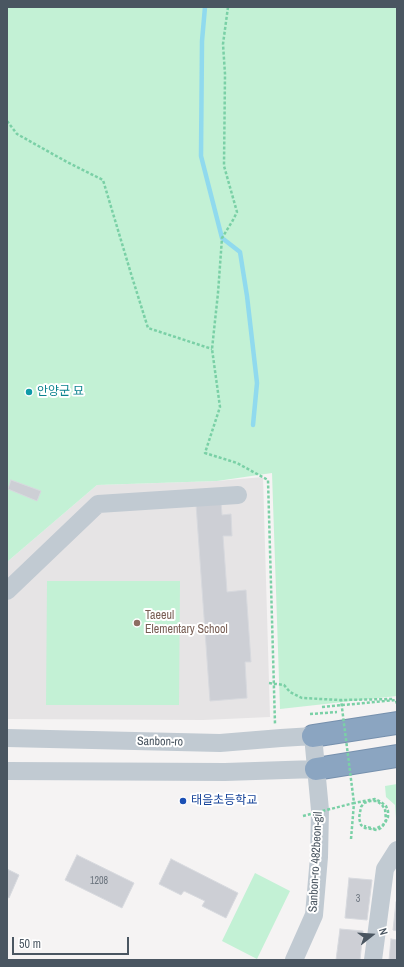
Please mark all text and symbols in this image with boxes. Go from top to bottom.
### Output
place label: 안양군 묘 [37,385,84,399]
marker: 안양군 묘 [24,387,34,397]
place label: Taeeul Elementary School [145,609,228,637]
marker: Taeeul Elementary School [132,618,142,628]
street label: Sanbon-ro [137,734,183,750]
place label: 태을초등학교 [191,794,257,808]
marker: 태을초등학교 [178,796,188,806]
street label: Sanbon-ro 482beon-gil [306,811,326,913]
house number: 1208 [90,875,108,887]
house number: 3 [356,893,360,905]
north arrow [352,915,392,955]
text: N [376,926,391,937]
scale bar [14,929,131,955]
text: 50 m [19,936,41,952]

